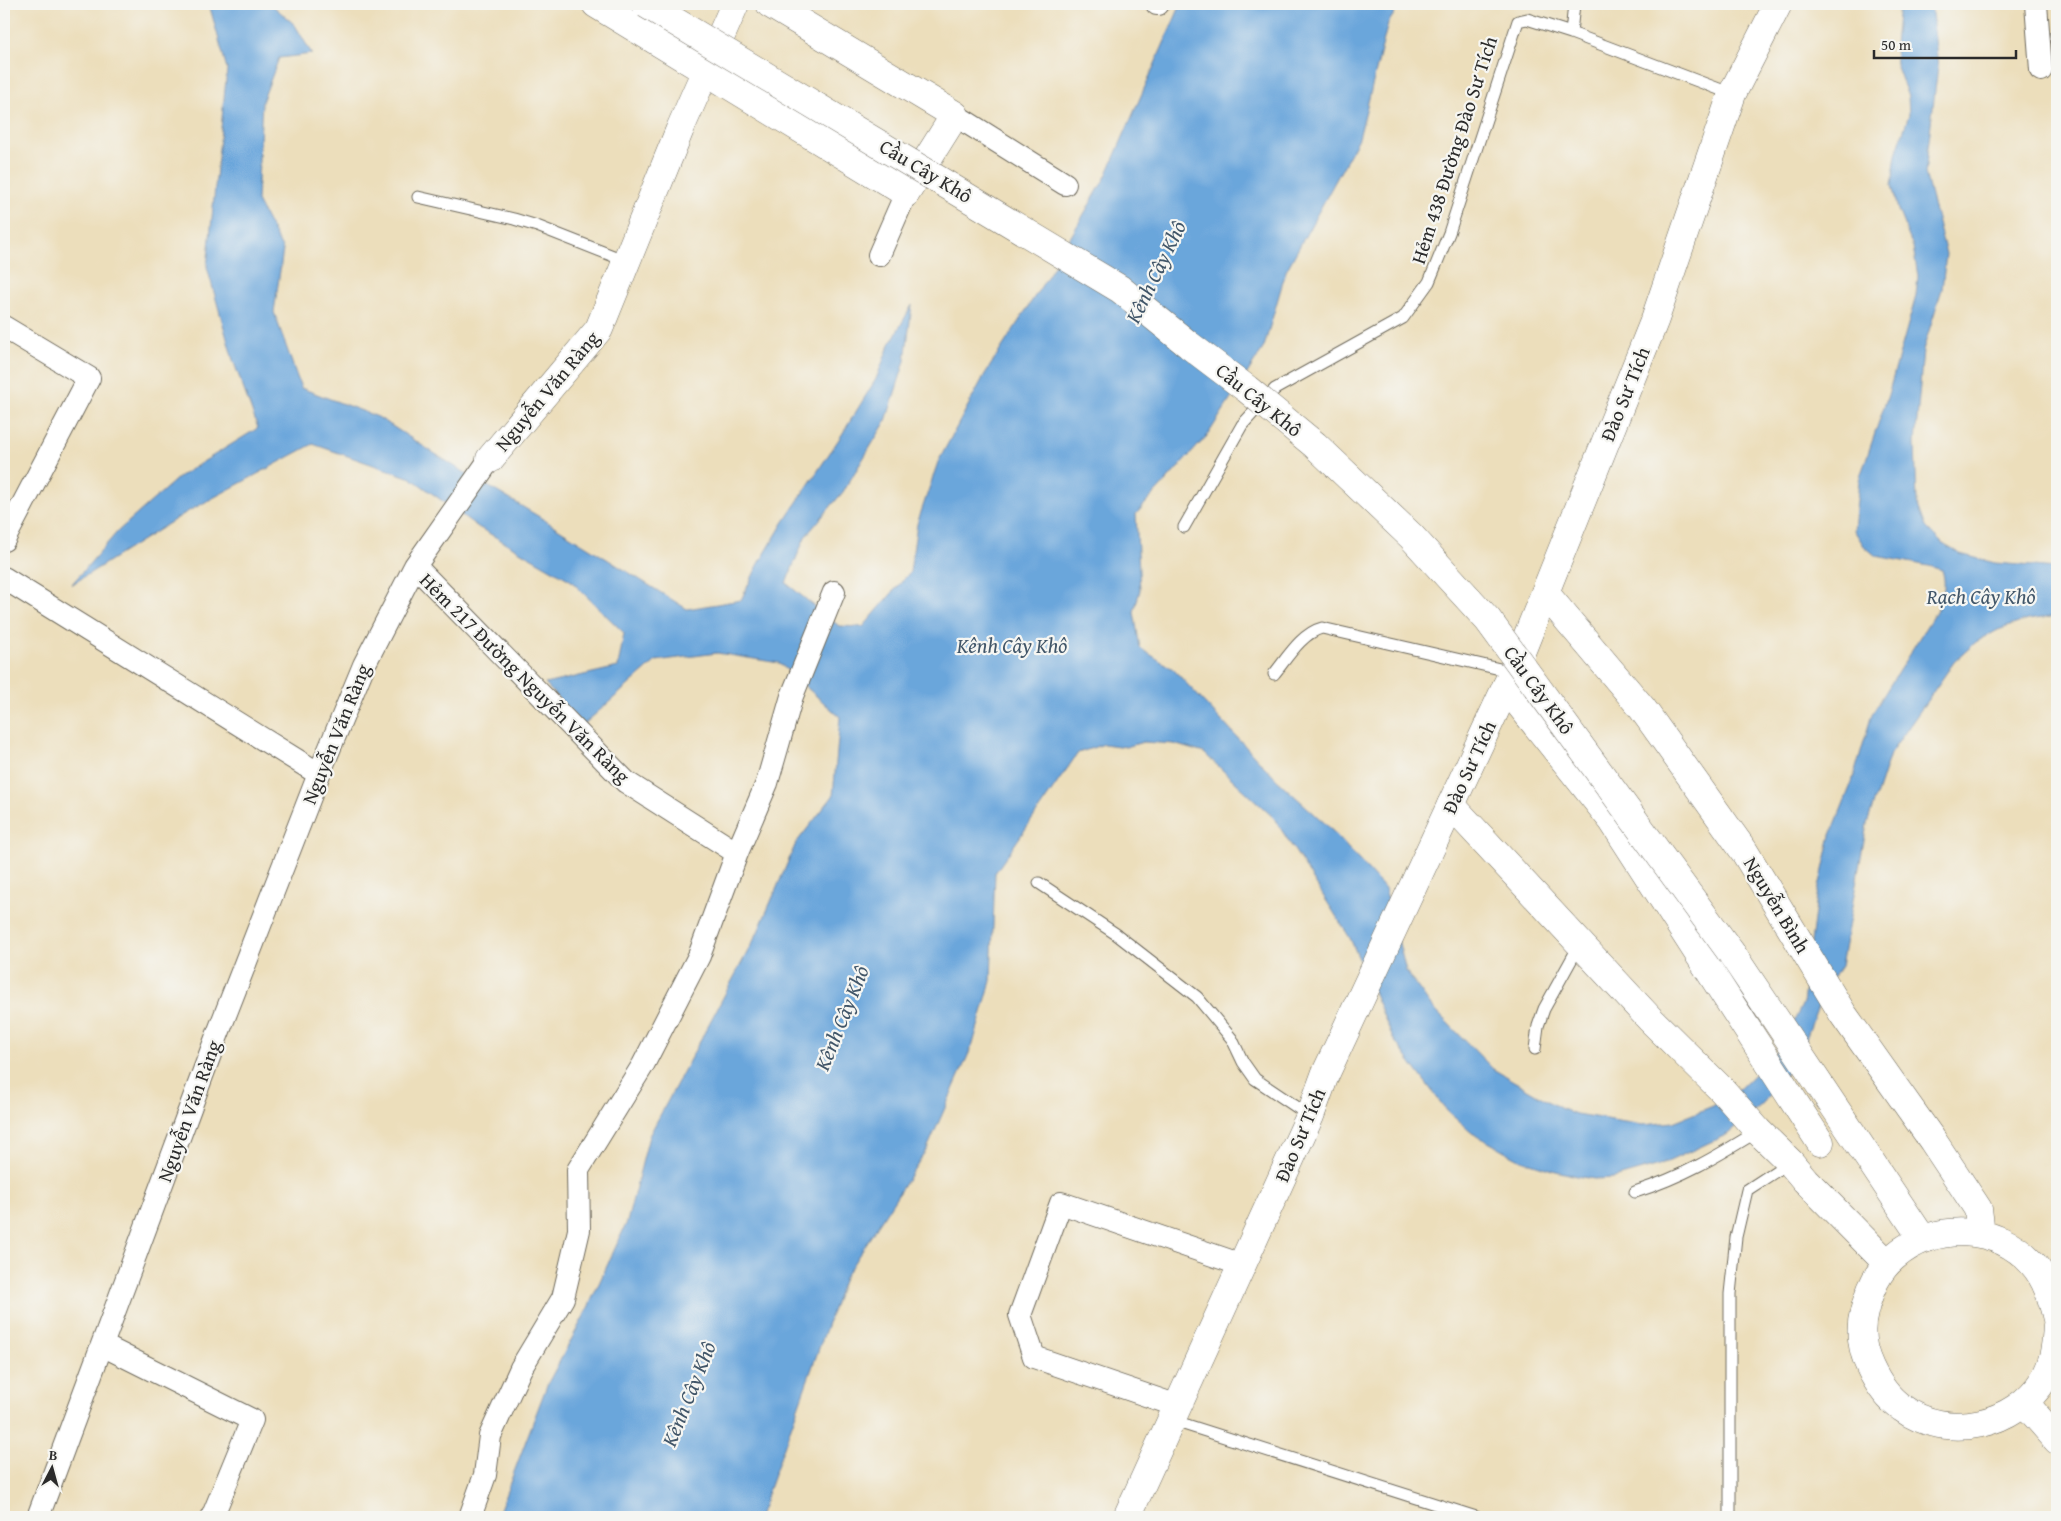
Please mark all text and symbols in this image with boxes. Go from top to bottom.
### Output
scale bar [1874,28,2016,60]
street label: Hẻm 438 Đường Đào Sư Tích [1403,32,1504,267]
text: 50 m [1881,34,1912,55]
street label: Cầu Cây Khô [874,131,978,210]
water label: Kênh Cây Khô [1117,215,1194,329]
street label: Nguyễn Văn Ràng [488,324,606,457]
street label: Đào Sư Tích [1592,342,1657,445]
street label: Cầu Cây Khô [1210,356,1309,443]
street label: Hẻm 217 Đường Nguyễn Văn Ràng [414,566,637,790]
water label: Rạch Cây Khô [1925,581,2036,612]
water label: Kênh Cây Khô [956,630,1067,661]
street label: Cầu Cây Khô [1497,639,1582,740]
street label: Nguyễn Văn Ràng [294,659,377,808]
street label: Đào Sư Tích [1434,715,1503,818]
street label: Nguyễn Bình [1737,851,1818,959]
water label: Kênh Cây Khô [806,961,877,1076]
street label: Nguyễn Văn Ràng [149,1036,228,1186]
street label: Đào Sư Tích [1267,1083,1332,1186]
water label: Kênh Cây Khô [653,1337,724,1452]
north arrow [28,1444,78,1494]
text: B [48,1445,59,1465]

